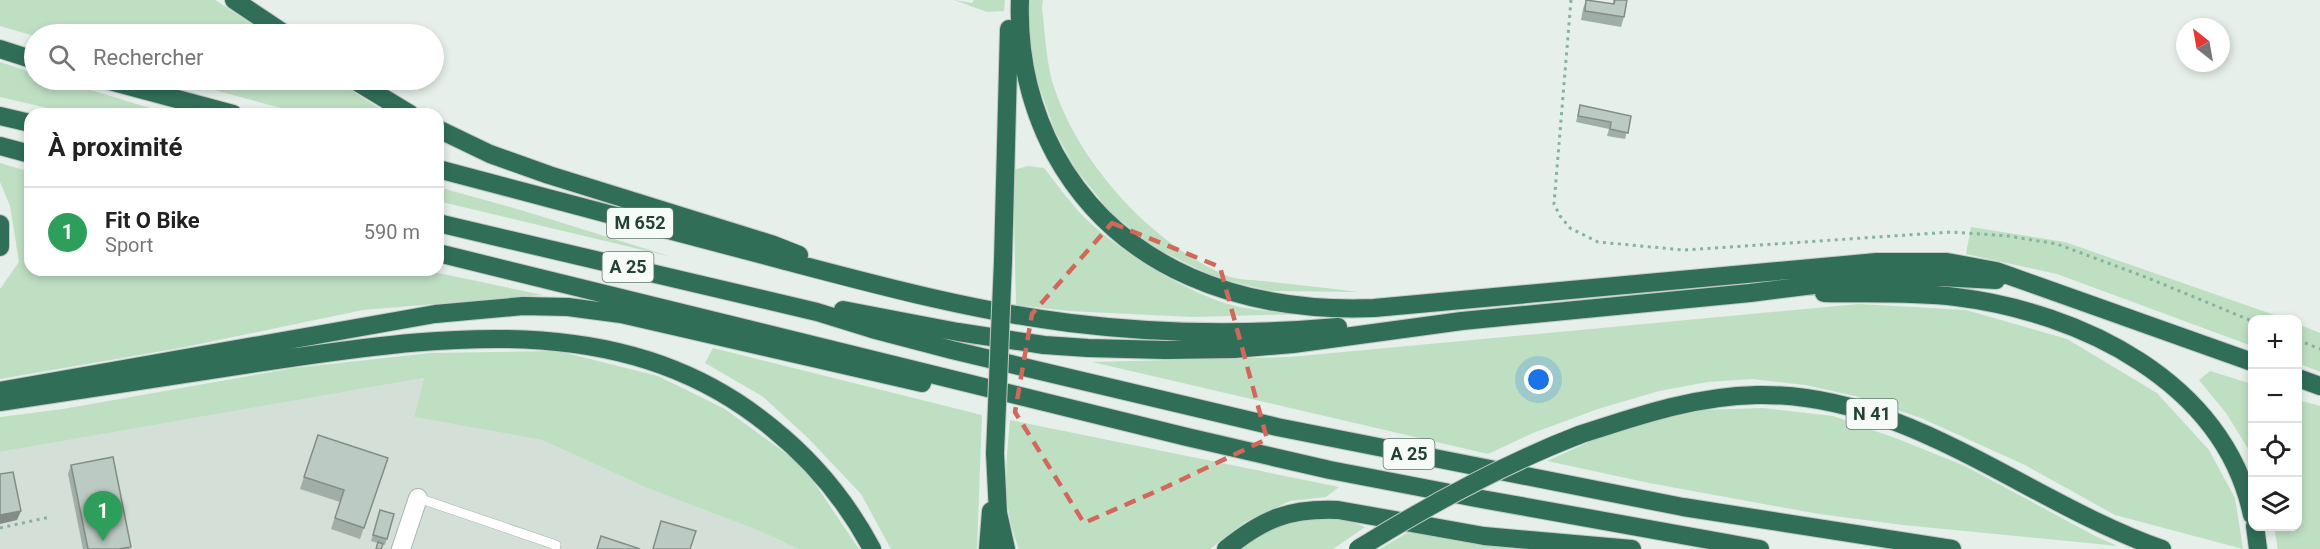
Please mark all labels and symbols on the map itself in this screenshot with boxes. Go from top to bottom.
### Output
north arrow [2176,18,2230,72]
road number: M 652 [607,208,673,238]
road number: A 25 [602,252,654,282]
your location [1524,365,1553,394]
road number: N 41 [1846,399,1898,429]
road number: A 25 [1384,439,1434,469]
pin: 1 [84,492,122,541]

